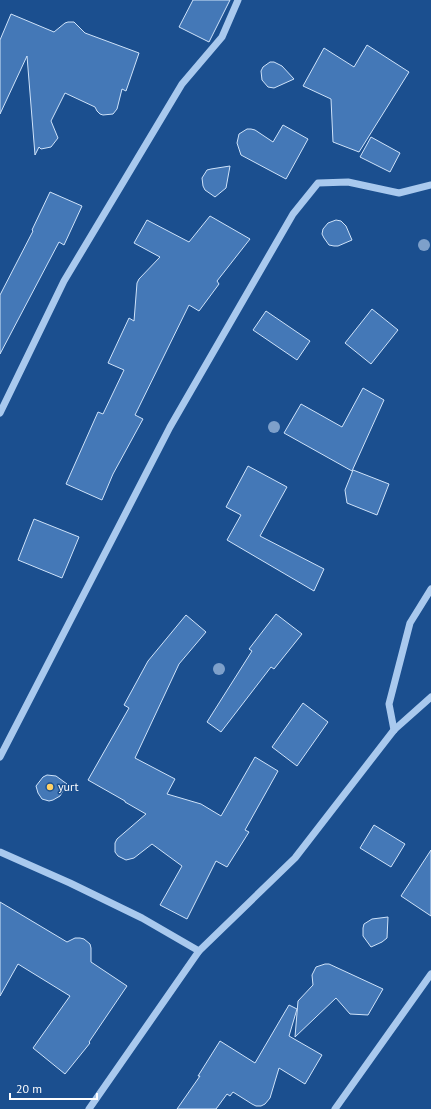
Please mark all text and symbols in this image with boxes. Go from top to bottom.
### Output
place label: yurt [58,779,79,794]
marker: yurt [45,782,55,792]
scale bar [10,1075,97,1101]
text: 20 m [16,1081,42,1096]

